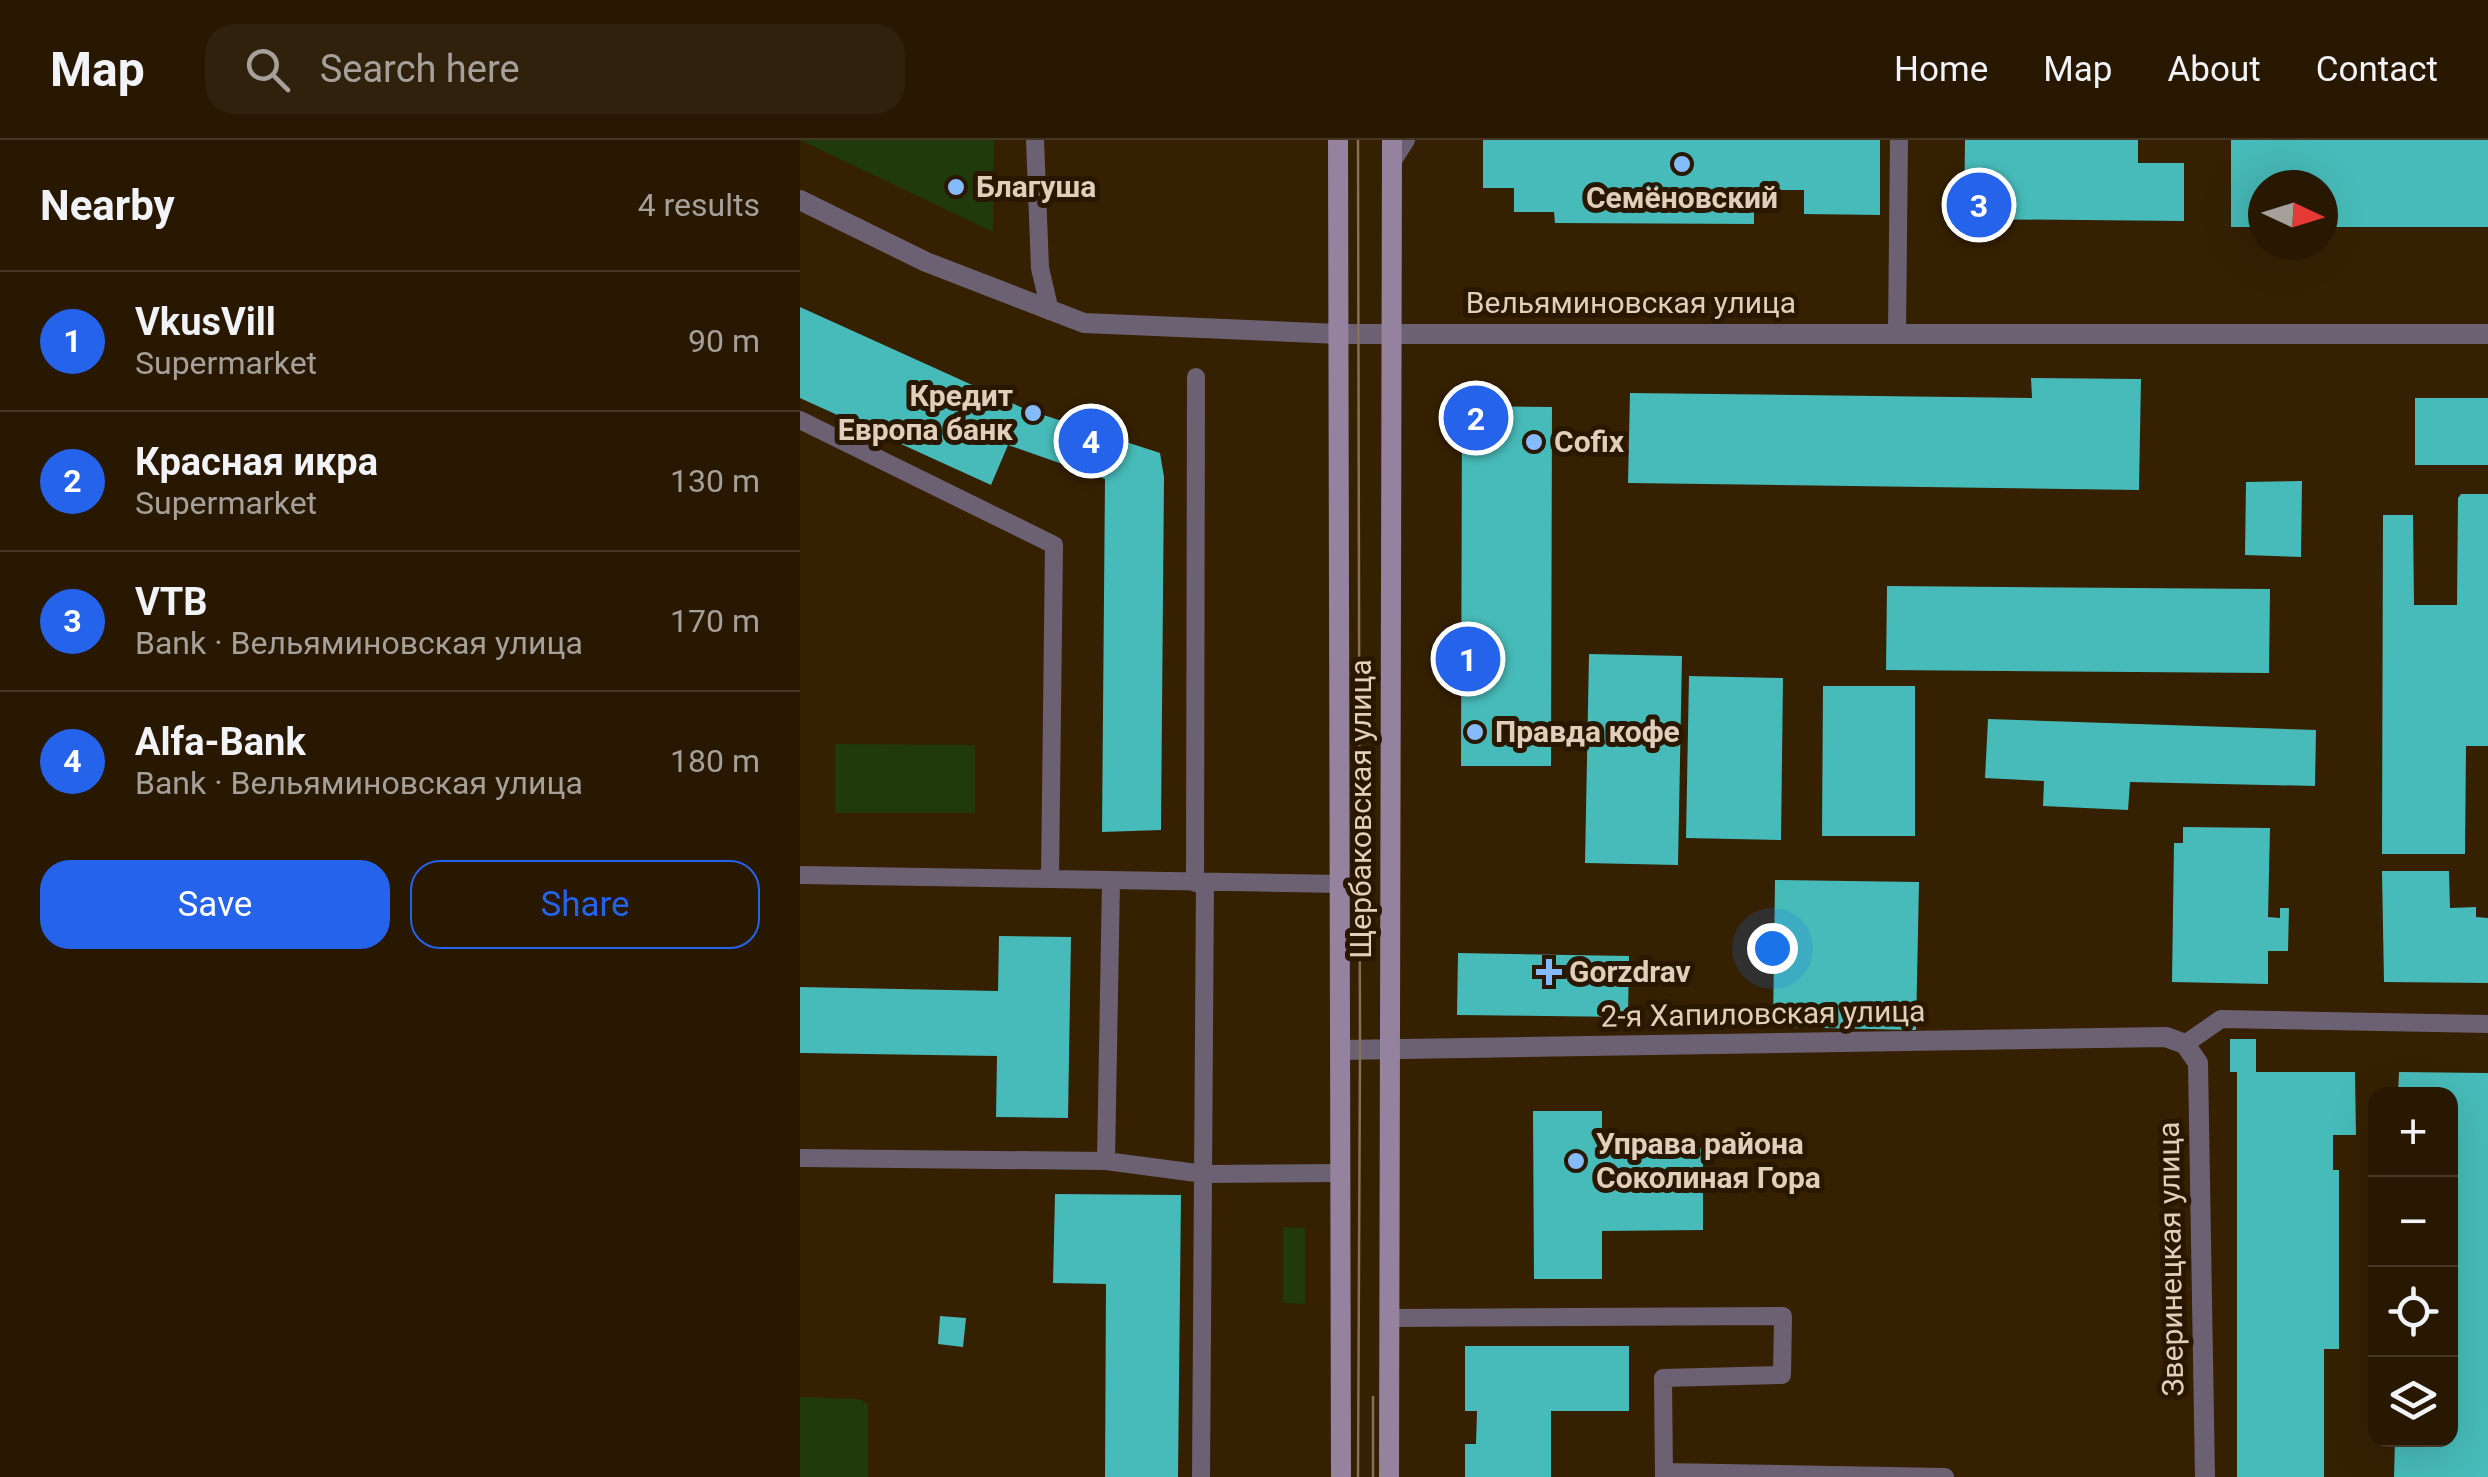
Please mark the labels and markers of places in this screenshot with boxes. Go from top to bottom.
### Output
marker: Семёновский [1671,153,1693,175]
pin: 3 [1946,168,2012,242]
place label: Благуша [976,169,1096,204]
marker: Благуша [945,176,967,198]
place label: Семёновский [1586,180,1778,215]
place label: Кредит Европа банк [838,378,1013,447]
pin: 2 [1444,380,1508,456]
marker: Кредит Европа банк [1022,402,1044,424]
pin: 4 [1058,404,1124,478]
place label: Cofix [1554,424,1625,459]
marker: Cofix [1523,431,1545,453]
pin: 1 [1436,622,1500,696]
place label: Правда кофе [1495,714,1680,749]
marker: Правда кофе [1464,721,1486,743]
place label: Gorzdrav [1569,954,1691,989]
marker: Gorzdrav [1538,961,1560,983]
place label: Управа района Соколиная Гора [1596,1126,1821,1195]
marker: Управа района Соколиная Гора [1565,1150,1587,1172]

